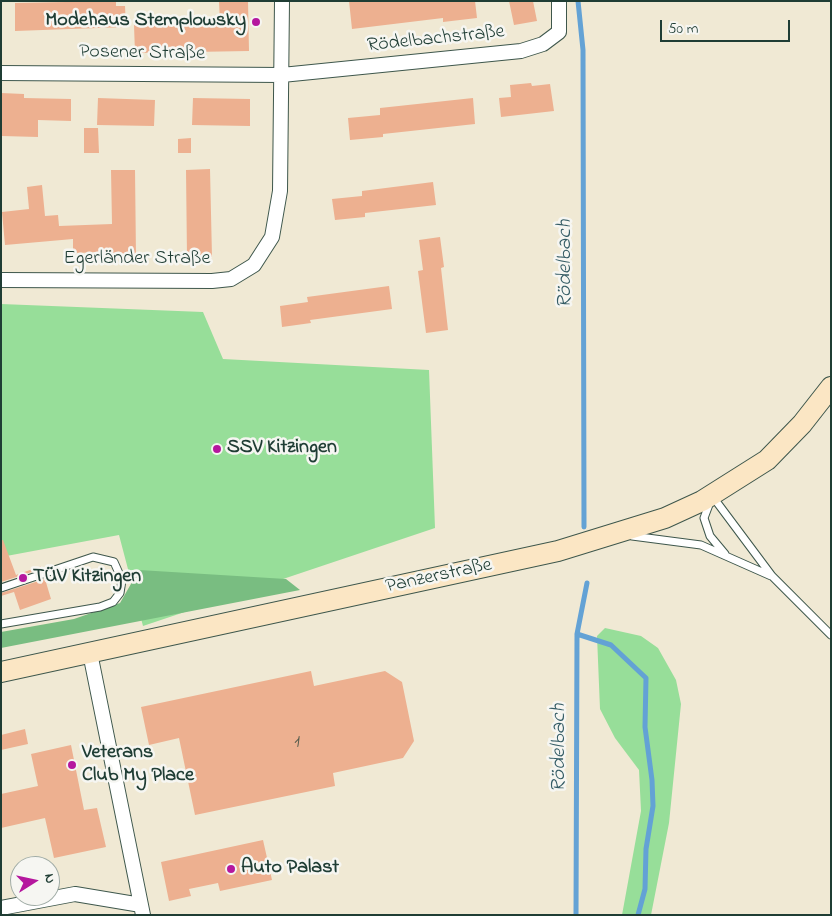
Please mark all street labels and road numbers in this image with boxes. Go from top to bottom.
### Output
street label: Rödelbachstraße [366,21,506,59]
street label: Posener Straße [79,41,205,67]
street label: Egerländer Straße [64,248,210,272]
street label: Panzerstraße [384,554,494,600]

